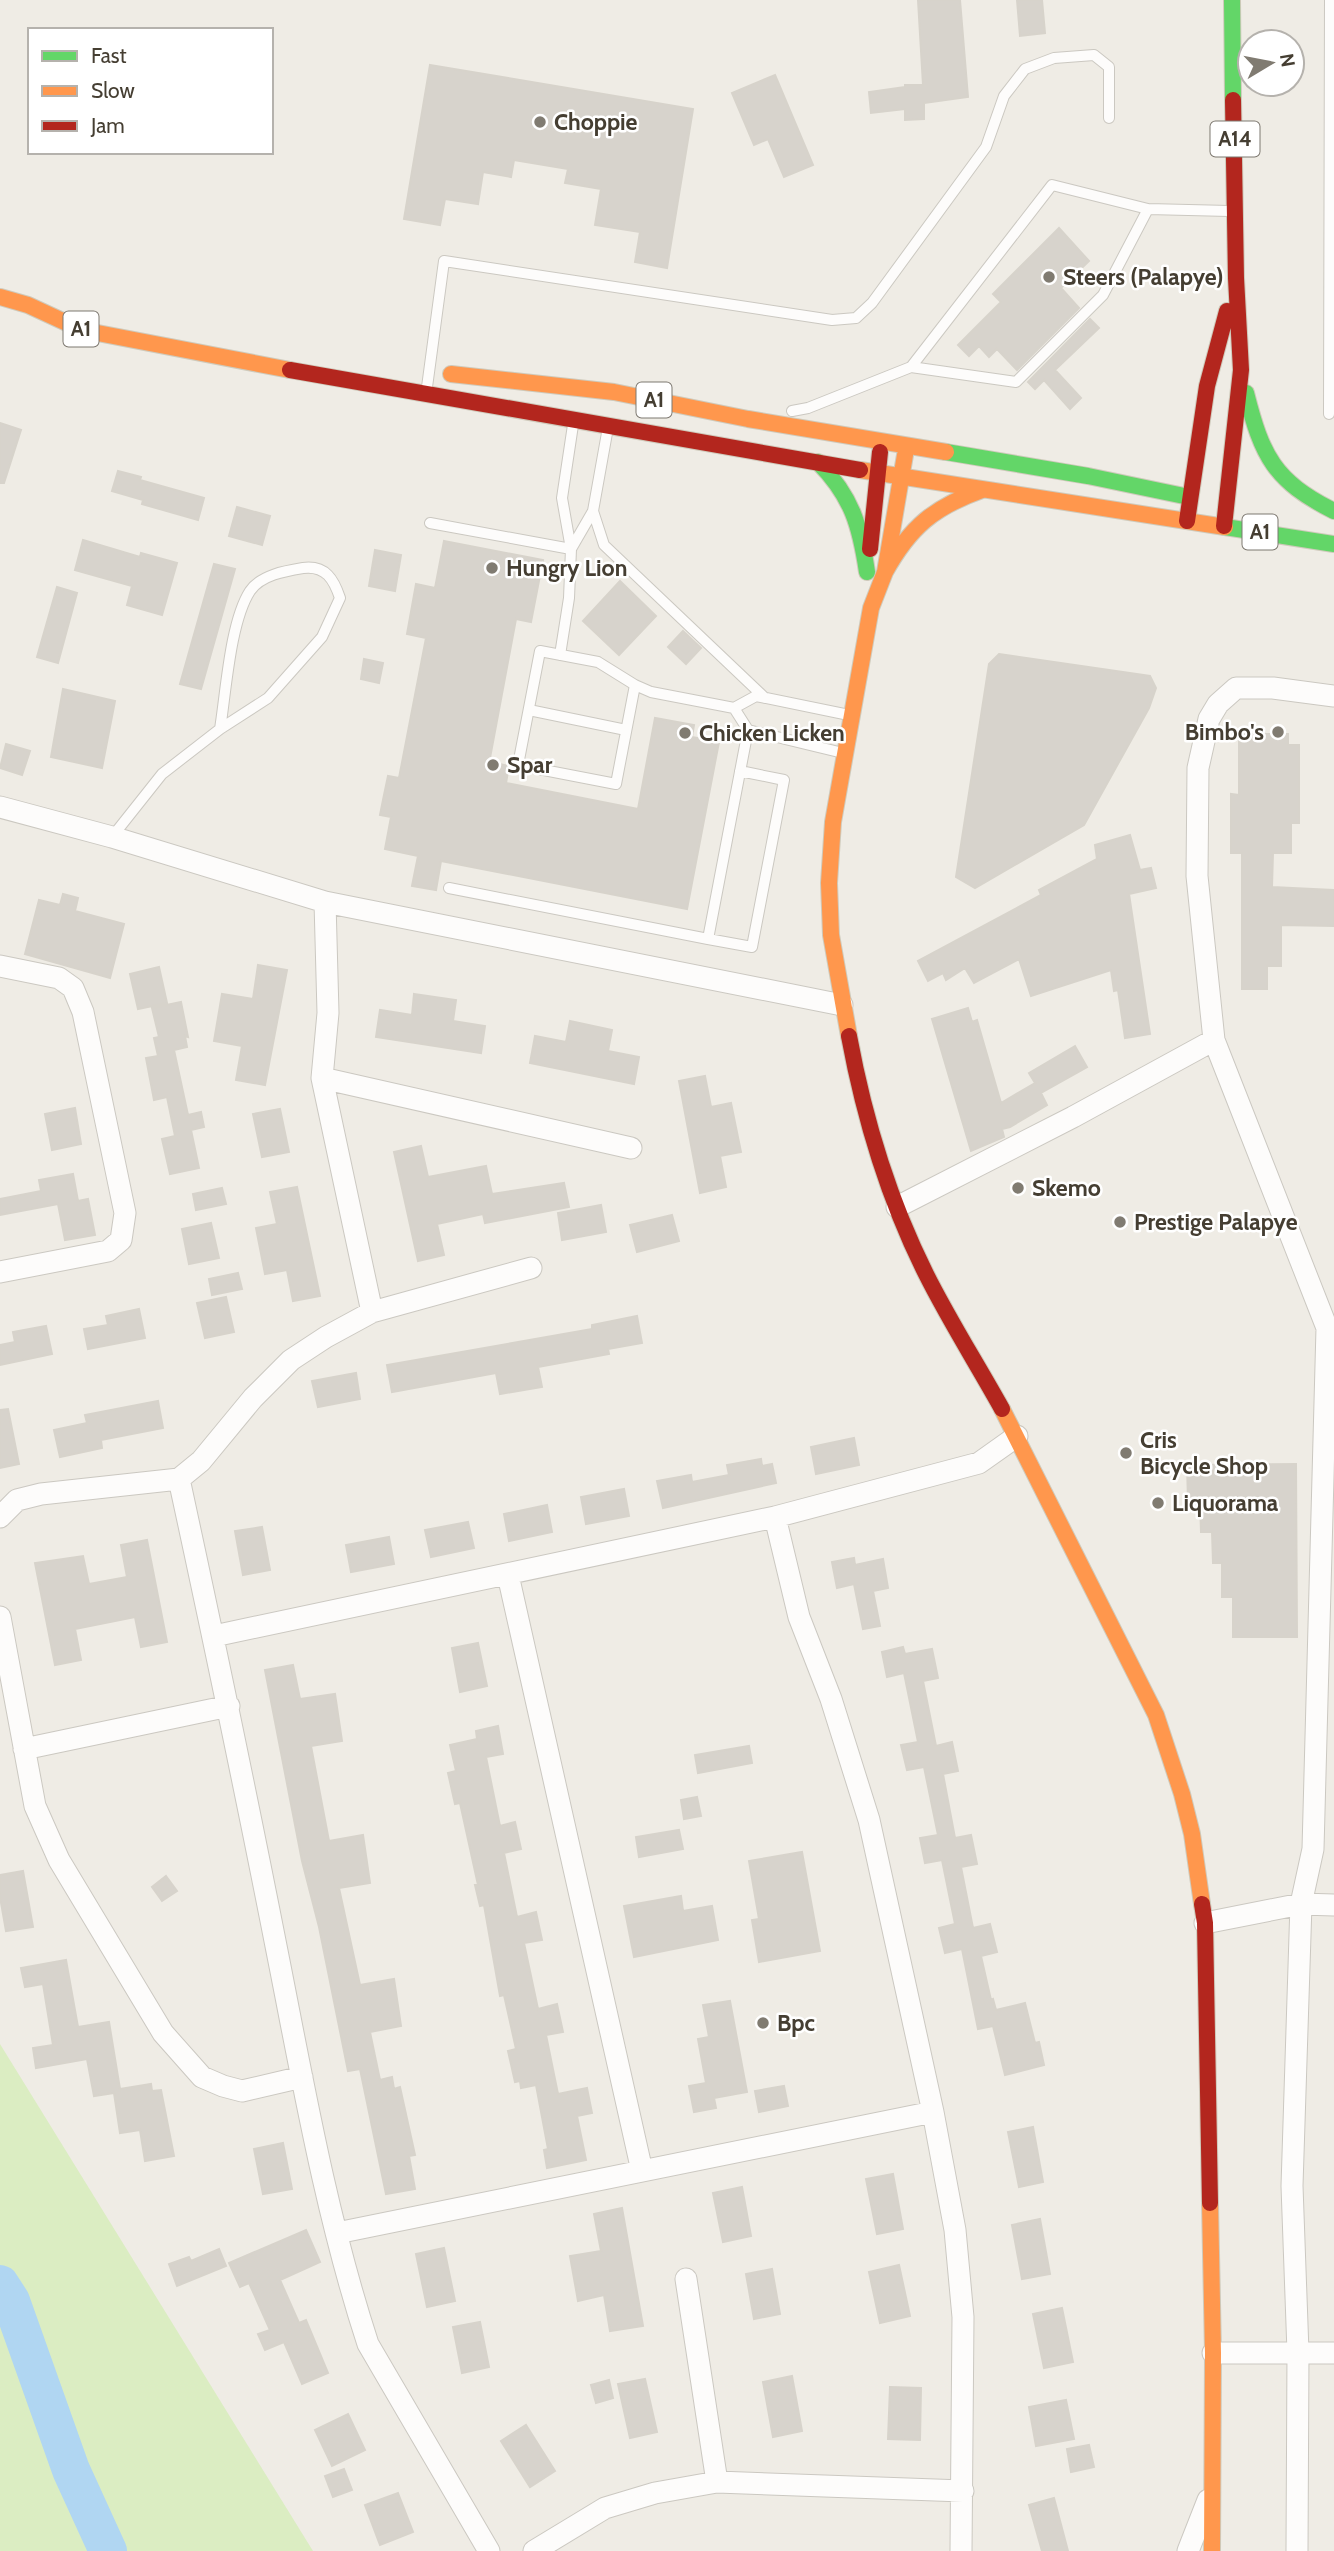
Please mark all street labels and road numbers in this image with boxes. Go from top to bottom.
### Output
road number: A14 [1210,122,1260,156]
road number: A1 [64,312,98,346]
road number: A1 [636,382,672,418]
road number: A1 [1242,514,1278,550]

